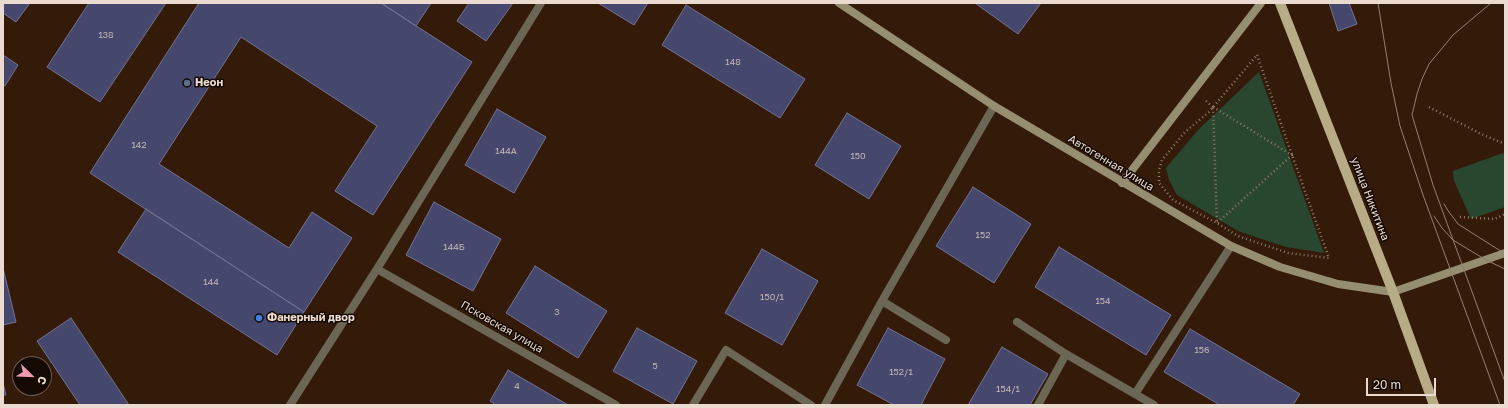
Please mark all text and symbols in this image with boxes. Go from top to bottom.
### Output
house number: 138 [98,30,114,40]
house number: 148 [725,57,741,67]
place label: Неон [195,76,223,90]
marker: Неон [182,78,192,88]
street label: Автогенная улица [1066,132,1156,194]
house number: 142 [131,140,147,150]
house number: 144А [495,146,517,156]
house number: 150 [850,151,866,161]
street label: улица Никитина [1348,156,1392,242]
house number: 152 [976,230,990,240]
house number: 144Б [443,242,465,252]
house number: 144 [203,277,219,287]
house number: 150/1 [760,292,784,302]
house number: 154 [1095,296,1111,306]
street label: Псковская улица [458,298,546,356]
house number: 3 [554,307,560,317]
place label: Фанерный двор [267,311,355,325]
marker: Фанерный двор [254,313,264,323]
house number: 156 [1194,345,1210,355]
north arrow [12,356,52,396]
house number: 5 [652,361,658,371]
house number: 152/1 [889,367,913,377]
scale bar [1368,370,1438,396]
text: С [35,374,50,387]
text: 20 m [1373,377,1401,392]
house number: 4 [514,381,520,391]
house number: 154/1 [996,384,1020,394]

